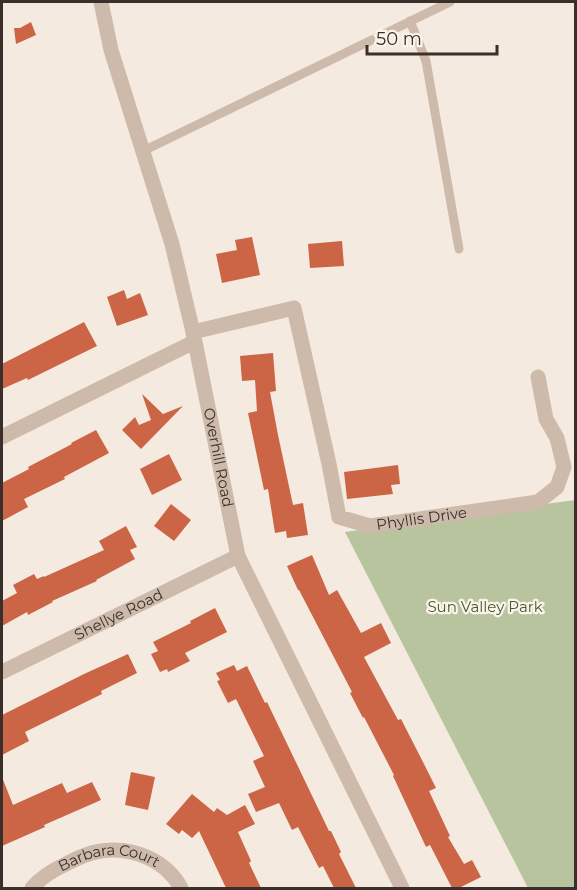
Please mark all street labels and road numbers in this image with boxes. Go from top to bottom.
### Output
street label: Overhill Road [199,406,238,509]
street label: Phyllis Drive [375,502,468,534]
street label: Shellye Road [71,584,166,644]
street label: Barbara Court [55,840,164,875]

